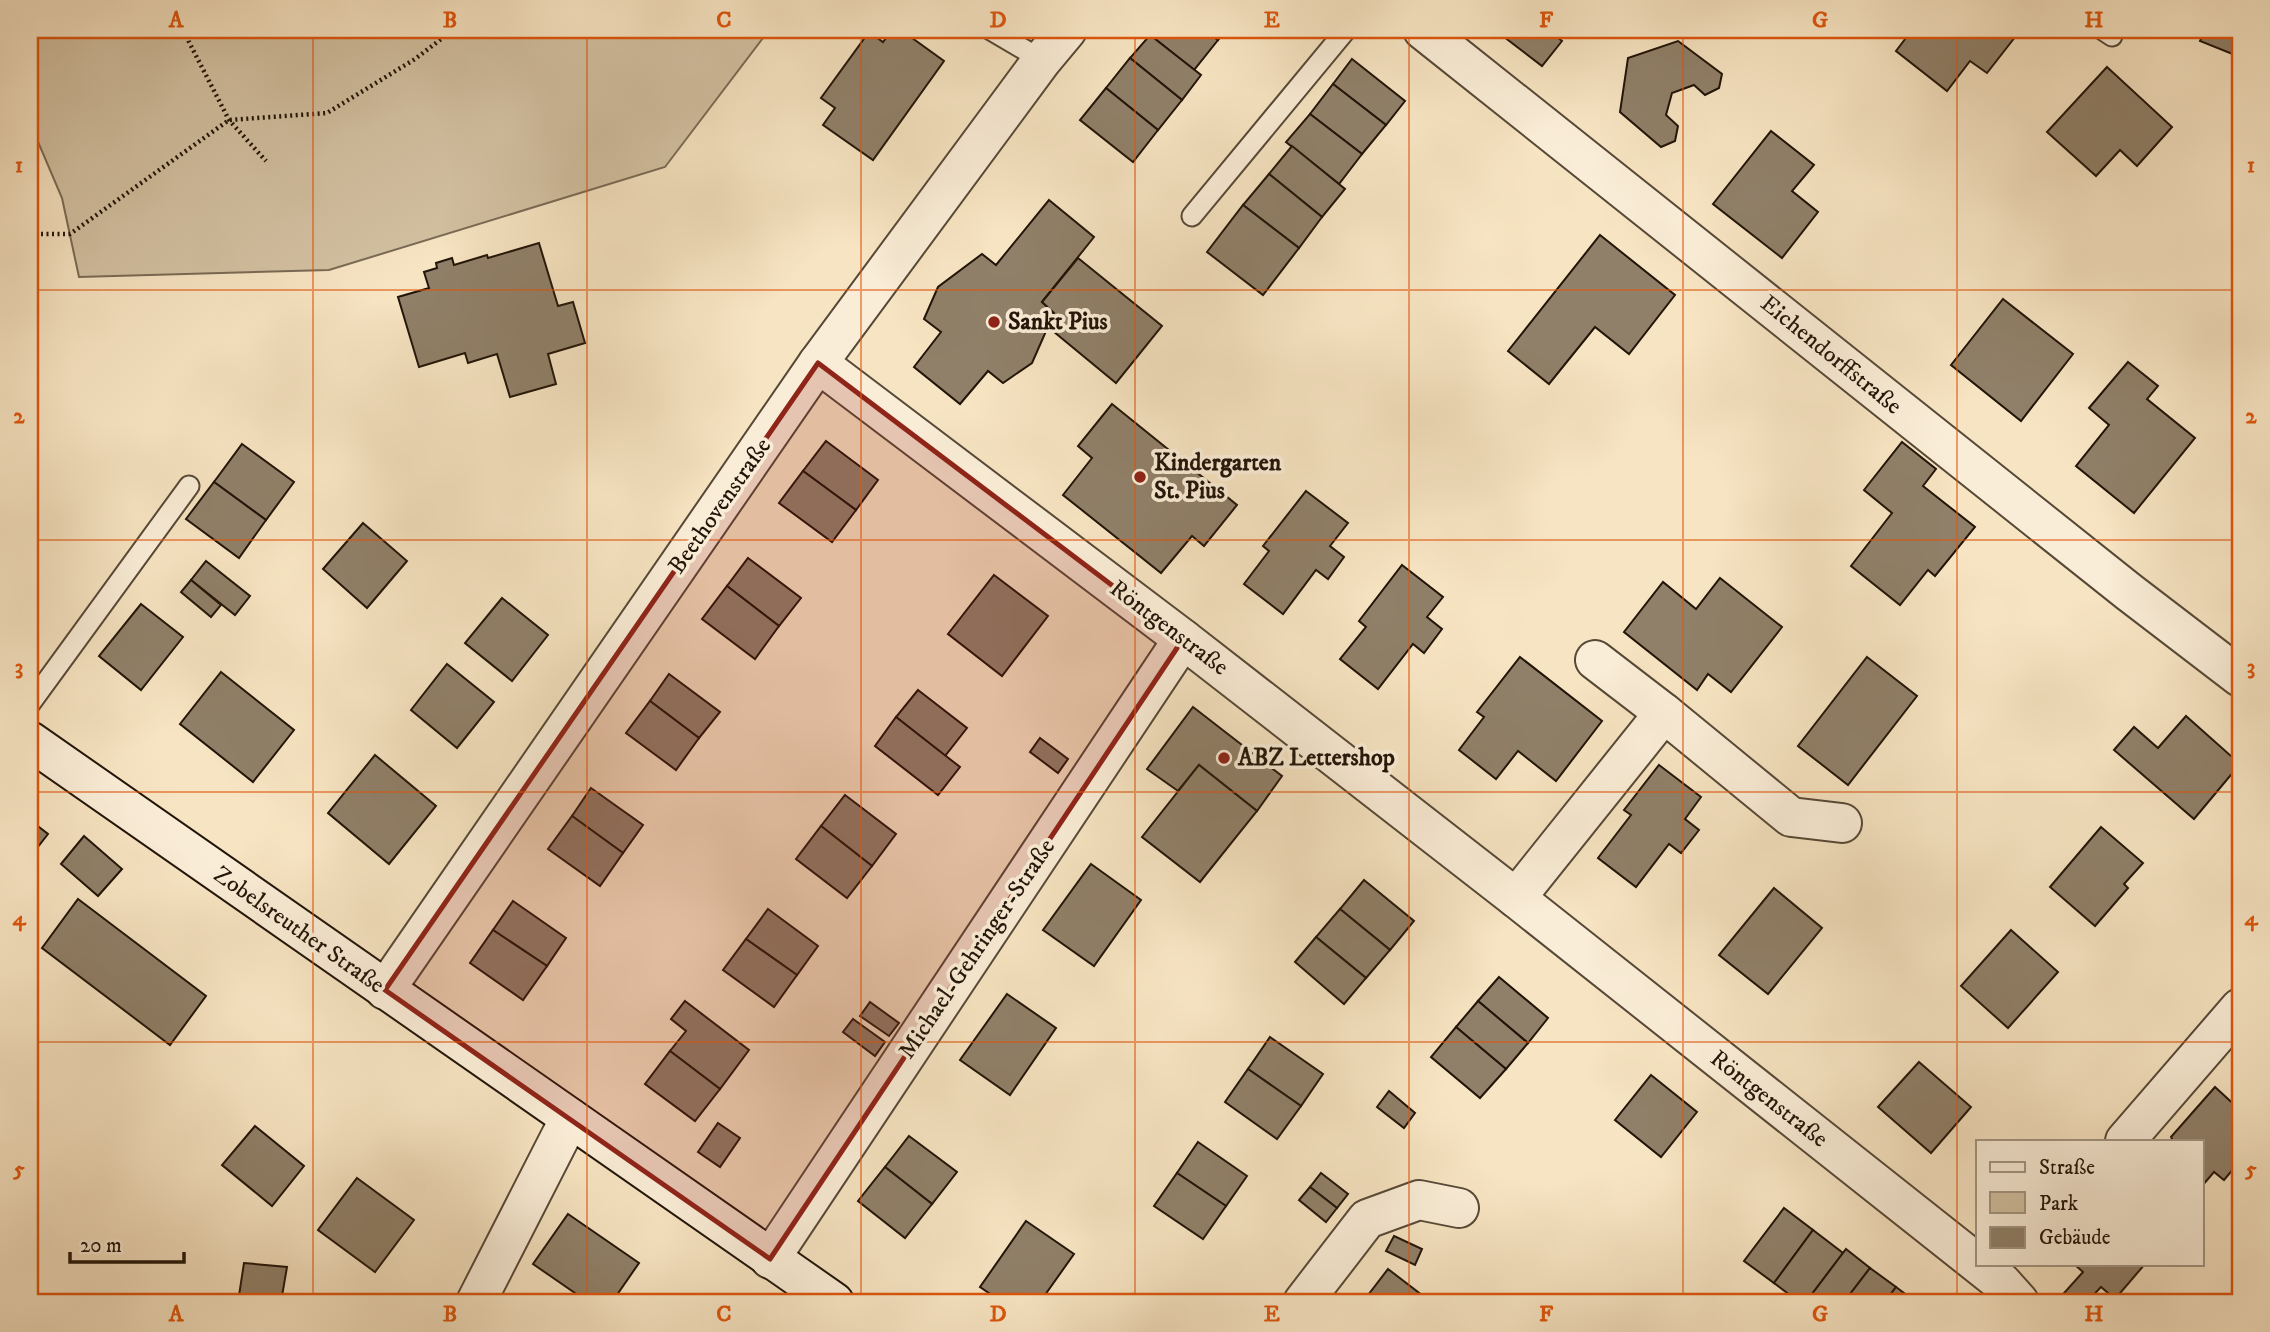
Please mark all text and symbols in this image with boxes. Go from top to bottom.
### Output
text: A [168,6,185,35]
text: B [443,6,457,35]
text: C [716,6,732,35]
text: D [989,6,1007,35]
text: E [1264,6,1280,35]
text: F [1539,6,1554,35]
text: G [1812,6,1828,35]
text: H [2084,6,2104,35]
text: 1 [15,151,23,180]
text: 1 [2247,151,2255,180]
street label: Eichendorffstraße [1754,289,1908,421]
place label: Sankt Pius [1008,307,1108,337]
marker: Sankt Pius [986,314,1002,330]
text: 2 [13,402,25,431]
text: 2 [2245,402,2257,431]
street label: Beethovenstraße [662,432,778,580]
place label: Kindergarten St. Pius [1154,448,1282,506]
marker: Kindergarten St. Pius [1132,469,1148,485]
street label: Röntgenstraße [1104,574,1234,682]
text: 3 [15,653,23,682]
text: 3 [2247,653,2255,682]
place label: ABZ Lettershop [1237,743,1395,773]
marker: ABZ Lettershop [1216,750,1232,766]
street label: Michael-Gehringer-Straße [892,833,1062,1065]
street label: Zobelsreuther Straße [208,860,390,1000]
text: 4 [12,904,27,933]
text: 4 [2244,904,2259,933]
street label: Röntgenstraße [1704,1044,1834,1154]
legend [1976,1140,2204,1266]
text: 5 [12,1155,25,1184]
text: Straße [2039,1155,2095,1181]
text: 5 [2244,1155,2257,1184]
text: Park [2039,1191,2079,1217]
scale bar [70,1220,184,1264]
text: Gebäude [2039,1225,2111,1251]
text: 20 m [80,1233,122,1259]
text: A [168,1300,185,1329]
text: B [443,1300,457,1329]
text: C [716,1300,732,1329]
text: D [989,1300,1007,1329]
text: E [1264,1300,1280,1329]
text: F [1539,1300,1554,1329]
text: G [1812,1300,1828,1329]
text: H [2084,1300,2104,1329]

